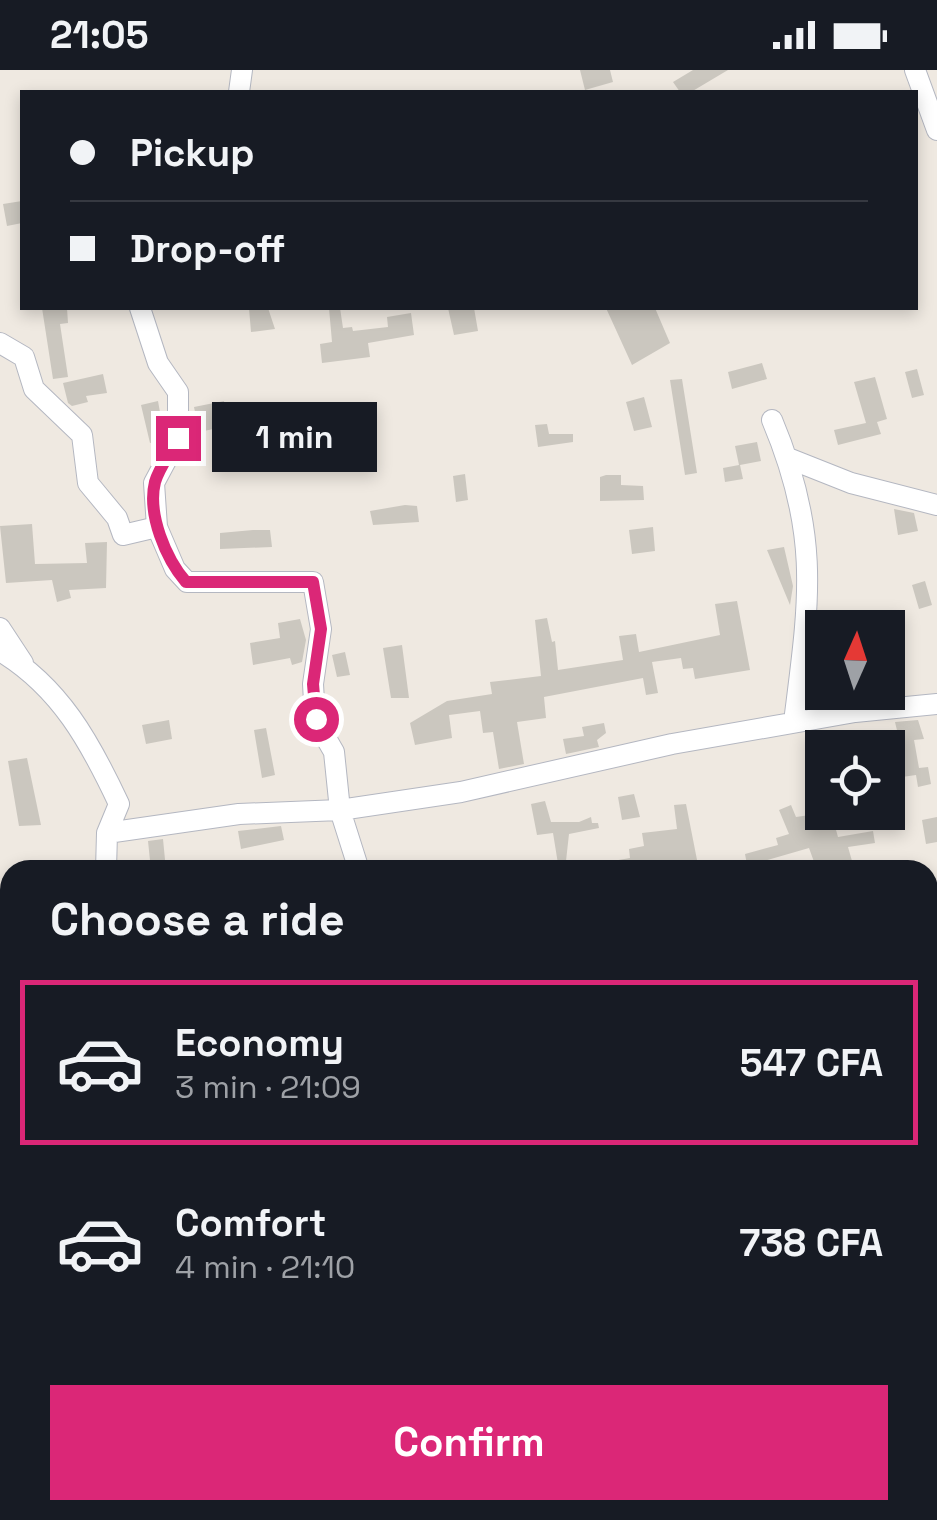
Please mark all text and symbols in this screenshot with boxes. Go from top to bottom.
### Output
text: 21:05 [50,11,149,59]
text: Pickup [130,129,254,177]
text: Drop-off [130,225,285,273]
callout: 1 min [213,403,378,473]
route end [156,416,201,461]
text: 1 min [255,417,334,457]
north arrow [805,610,905,710]
map controls [805,610,905,830]
route start [294,697,339,742]
button: locate [805,730,905,830]
text: Choose a ride [50,891,345,948]
icon: car [55,1018,145,1108]
text: Economy [175,1019,344,1067]
text: 547 CFA [740,1039,883,1087]
text: 3 min · 21:09 [175,1067,361,1107]
icon: car [55,1198,145,1288]
text: Comfort [175,1199,326,1247]
text: 738 CFA [739,1219,883,1267]
text: 4 min · 21:10 [175,1247,355,1287]
button: Confirm [50,1385,888,1500]

